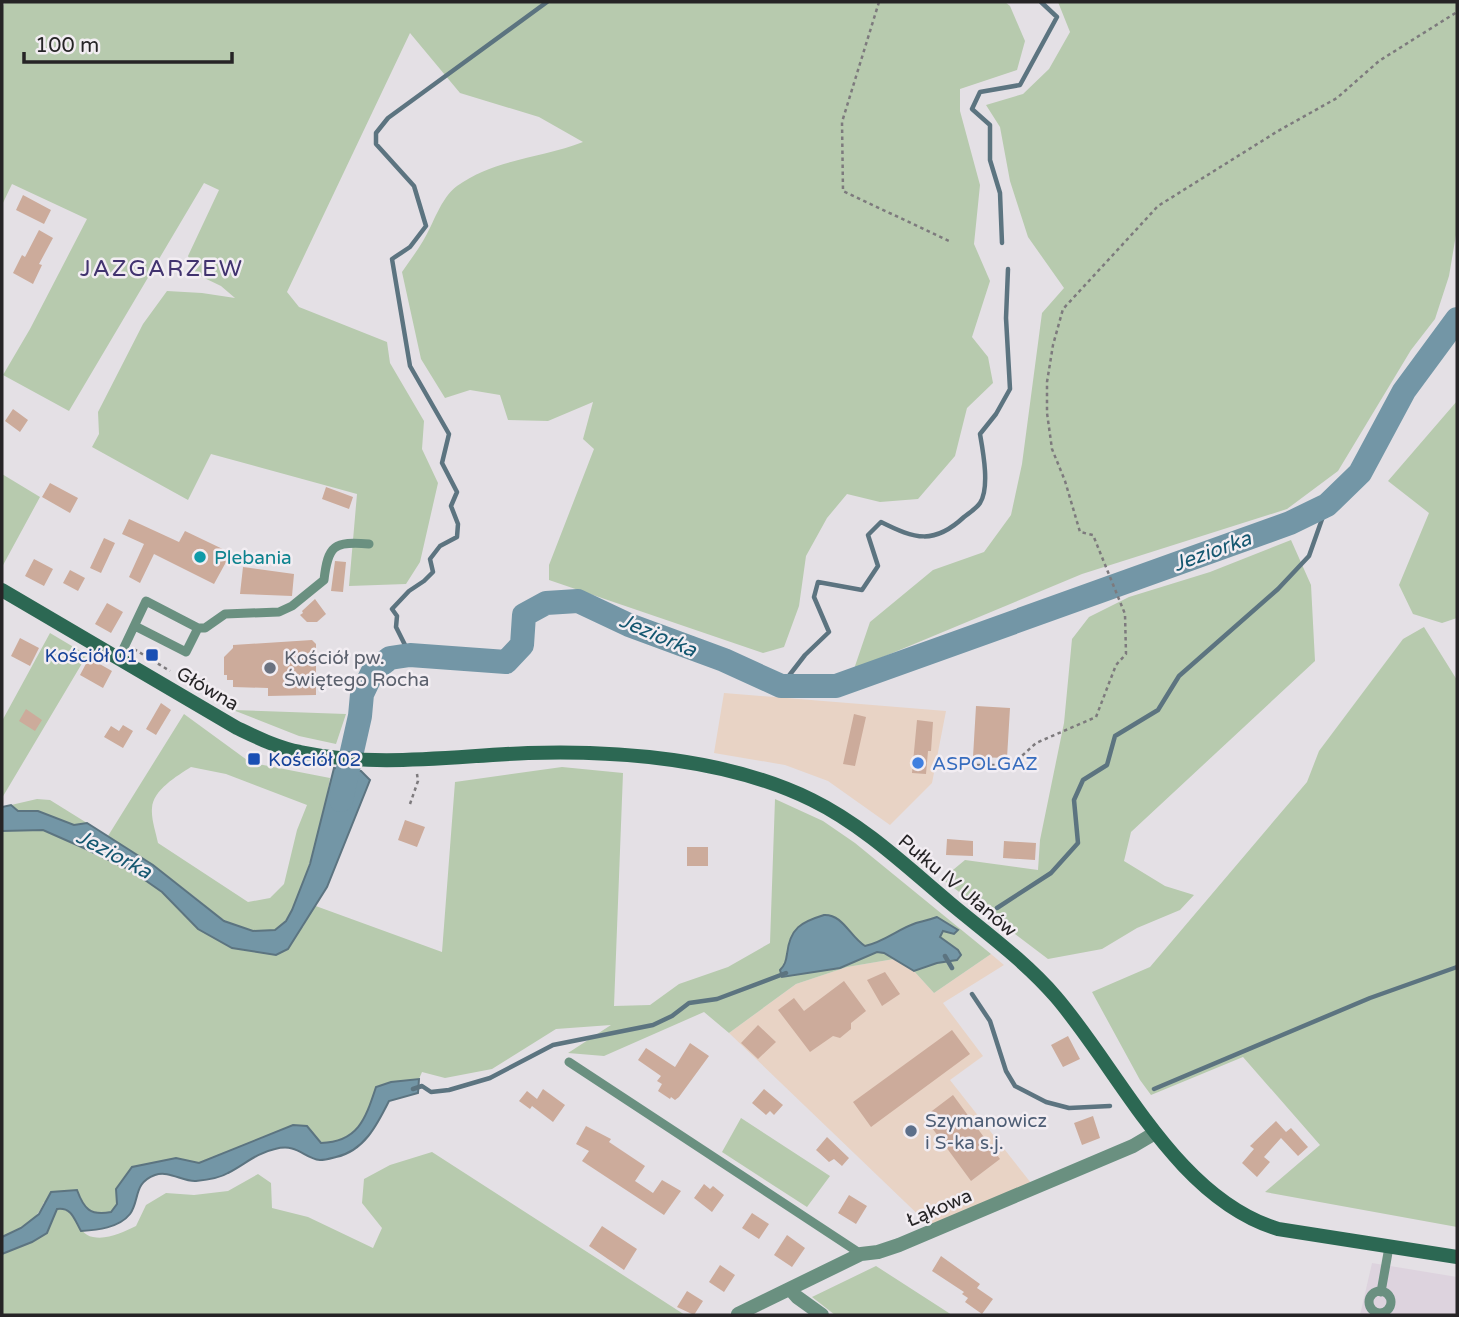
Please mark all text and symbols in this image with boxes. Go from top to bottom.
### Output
scale bar [24,21,233,65]
text: 100 m [35,33,99,58]
district label: JAZGARZEW [80,255,244,283]
water label: Jeziorka [1170,525,1256,577]
place label: Plebania [214,547,292,569]
marker: Plebania [192,549,208,565]
water label: Jeziorka [616,608,701,663]
place label: Kościół 01 [44,645,138,667]
marker: Kościół 01 [144,647,160,663]
place label: Kościół pw. Świętego Rocha [284,647,429,691]
marker: Kościół pw. Świętego Rocha [262,660,278,676]
street label: Główna [173,662,242,715]
place label: Kościół 02 [268,749,362,771]
marker: Kościół 02 [246,751,262,767]
place label: ASPOLGAZ [932,753,1038,775]
marker: ASPOLGAZ [910,755,926,771]
water label: Jeziorka [72,824,157,885]
street label: Pułku IV Ułanów [894,830,1021,942]
place label: Szymanowicz i S-ka s.j. [925,1110,1047,1154]
marker: Szymanowicz i S-ka s.j. [903,1123,919,1139]
street label: Łąkowa [903,1184,975,1231]

